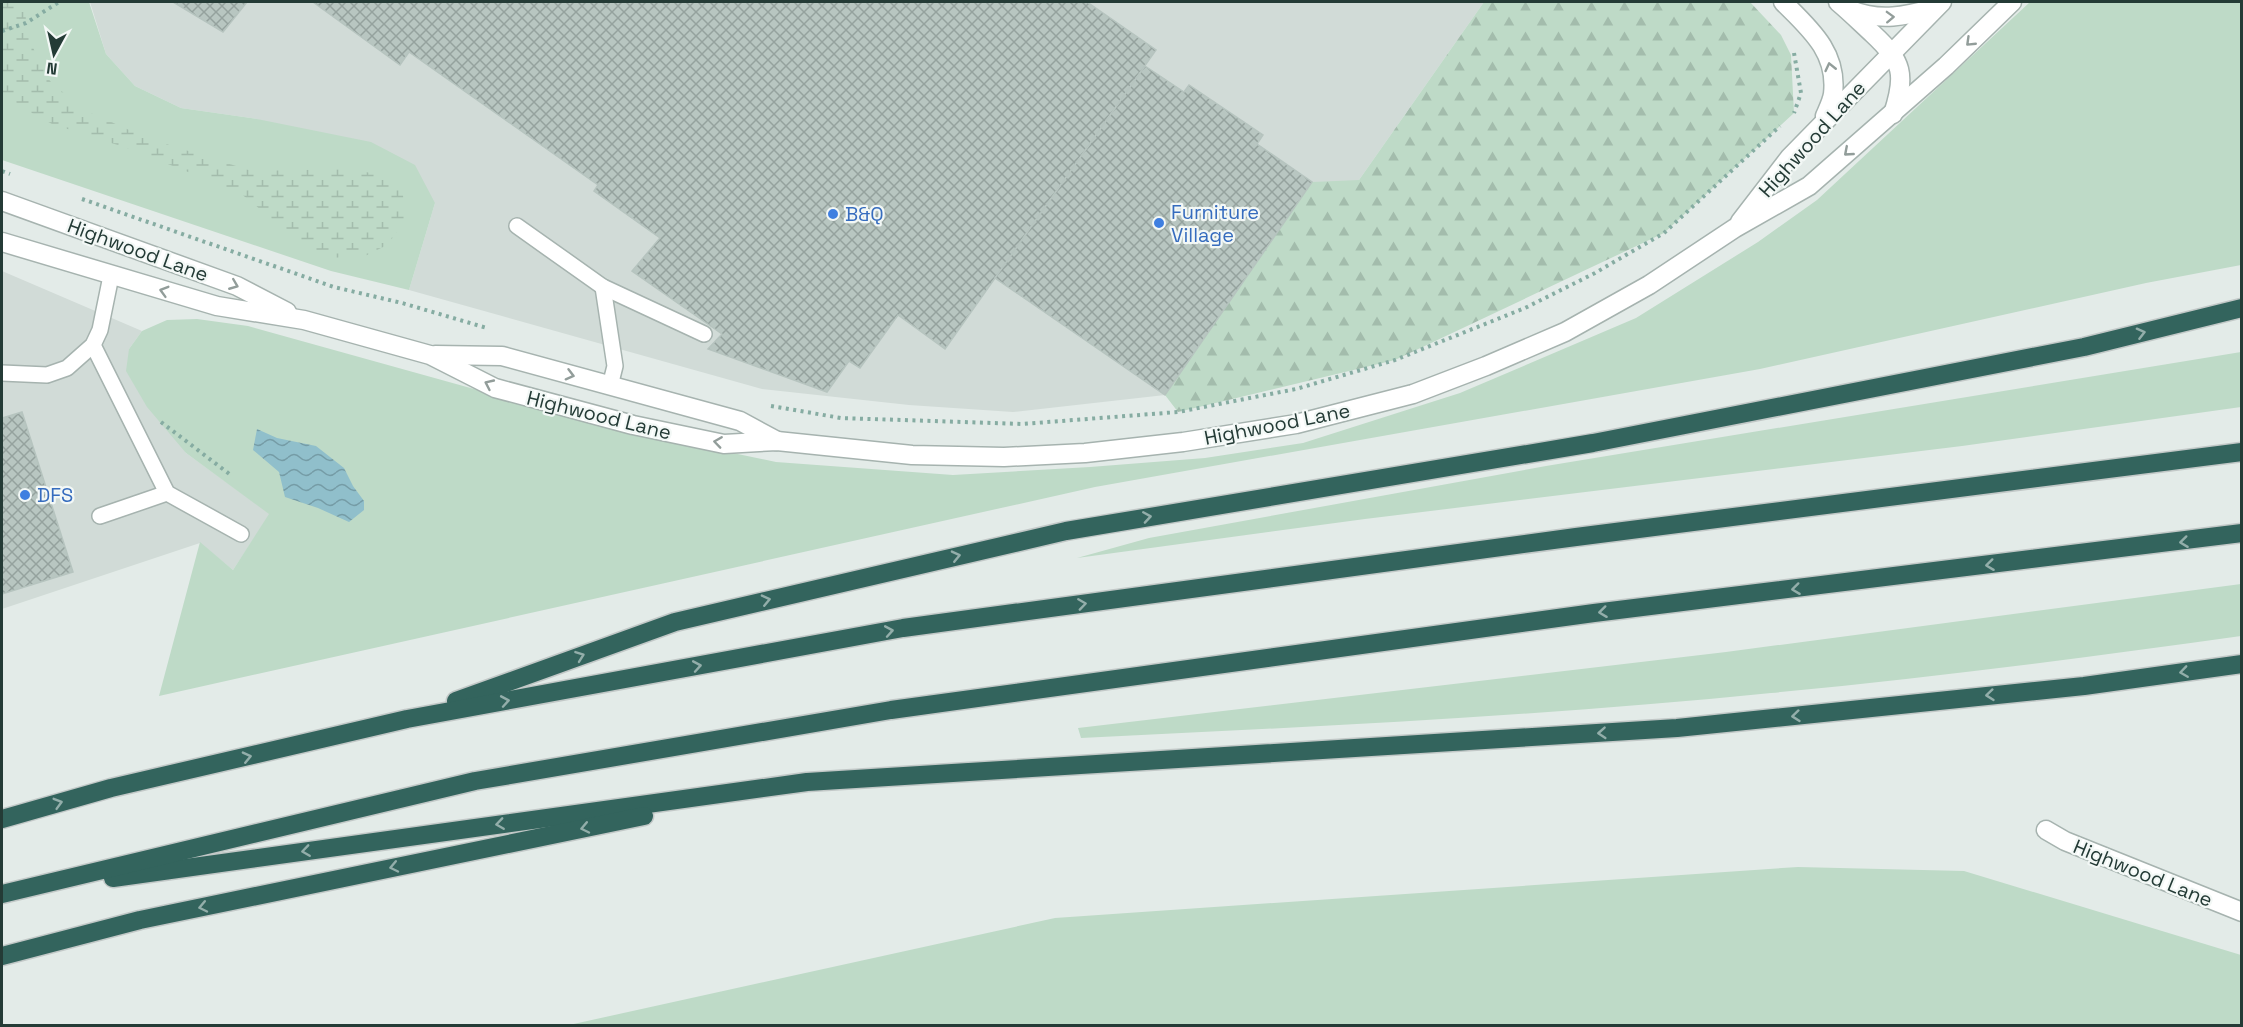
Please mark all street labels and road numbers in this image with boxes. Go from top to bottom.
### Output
street label: Highwood Lane [1753,75,1871,203]
street label: Highwood Lane [64,212,212,288]
street label: Highwood Lane [524,384,674,446]
street label: Highwood Lane [1202,397,1352,451]
street label: Highwood Lane [2069,833,2217,913]

